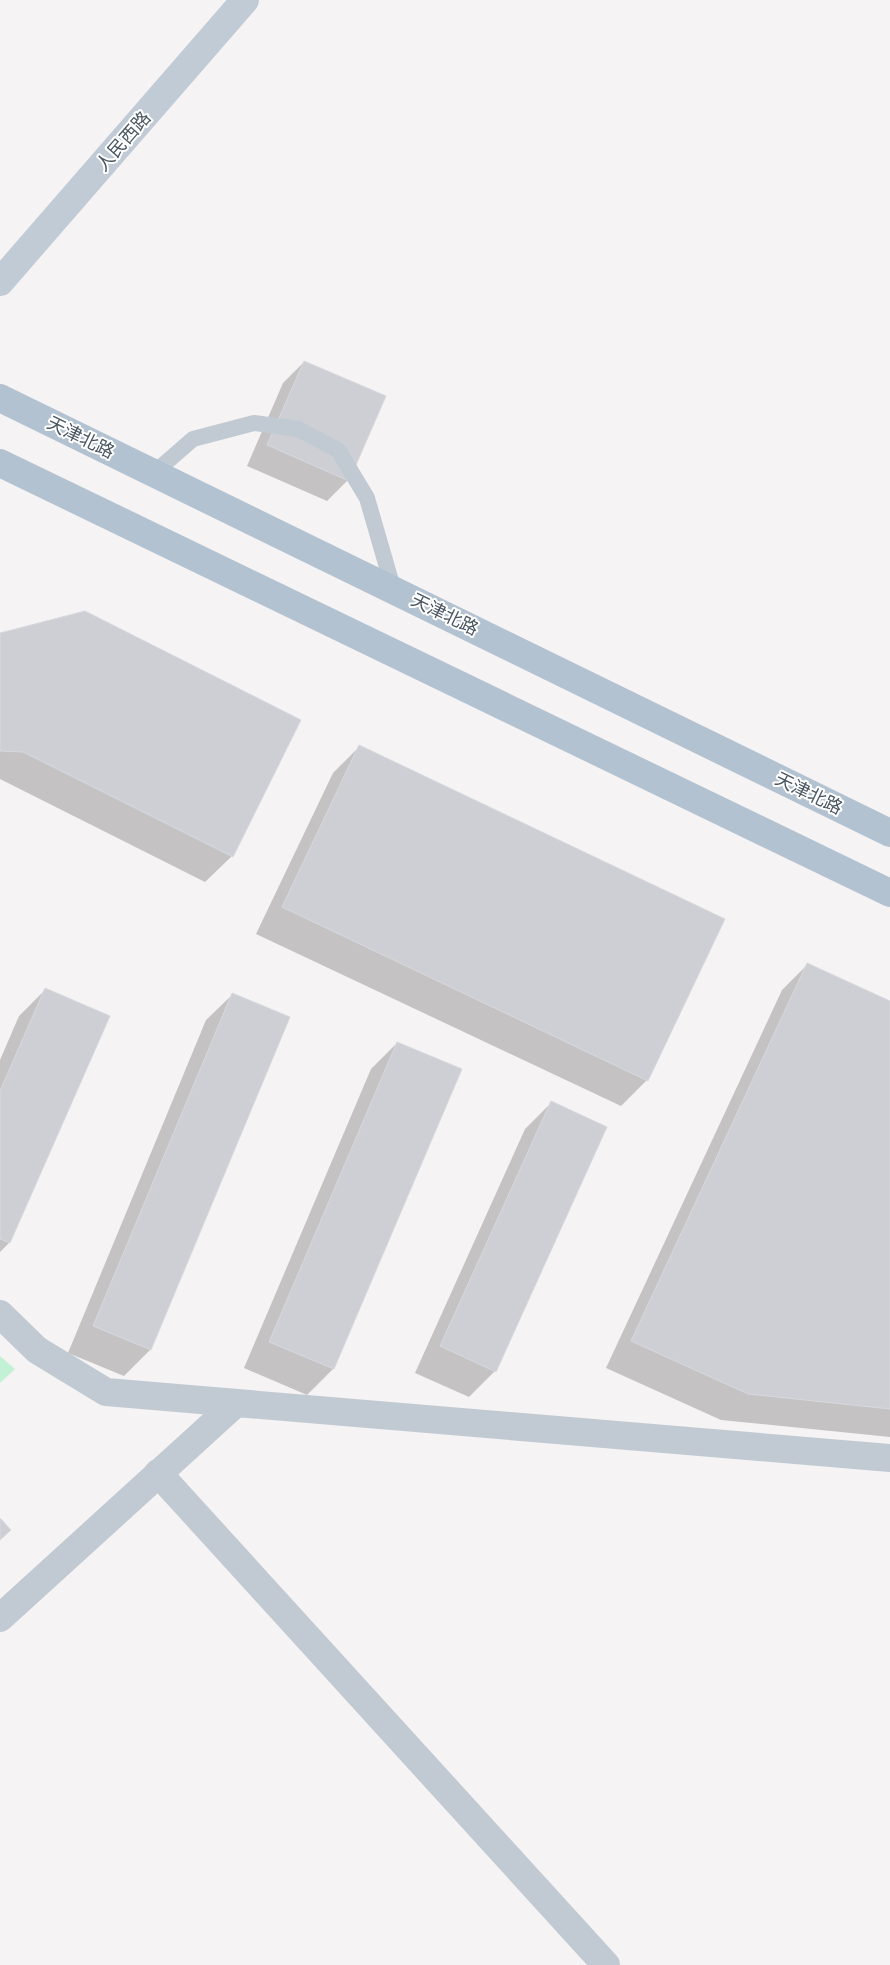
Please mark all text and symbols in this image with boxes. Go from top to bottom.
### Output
street label: 人民西路 [91,107,155,175]
street label: 天津北路 [44,412,118,462]
street label: 天津北路 [408,589,482,639]
street label: 天津北路 [772,768,846,818]

